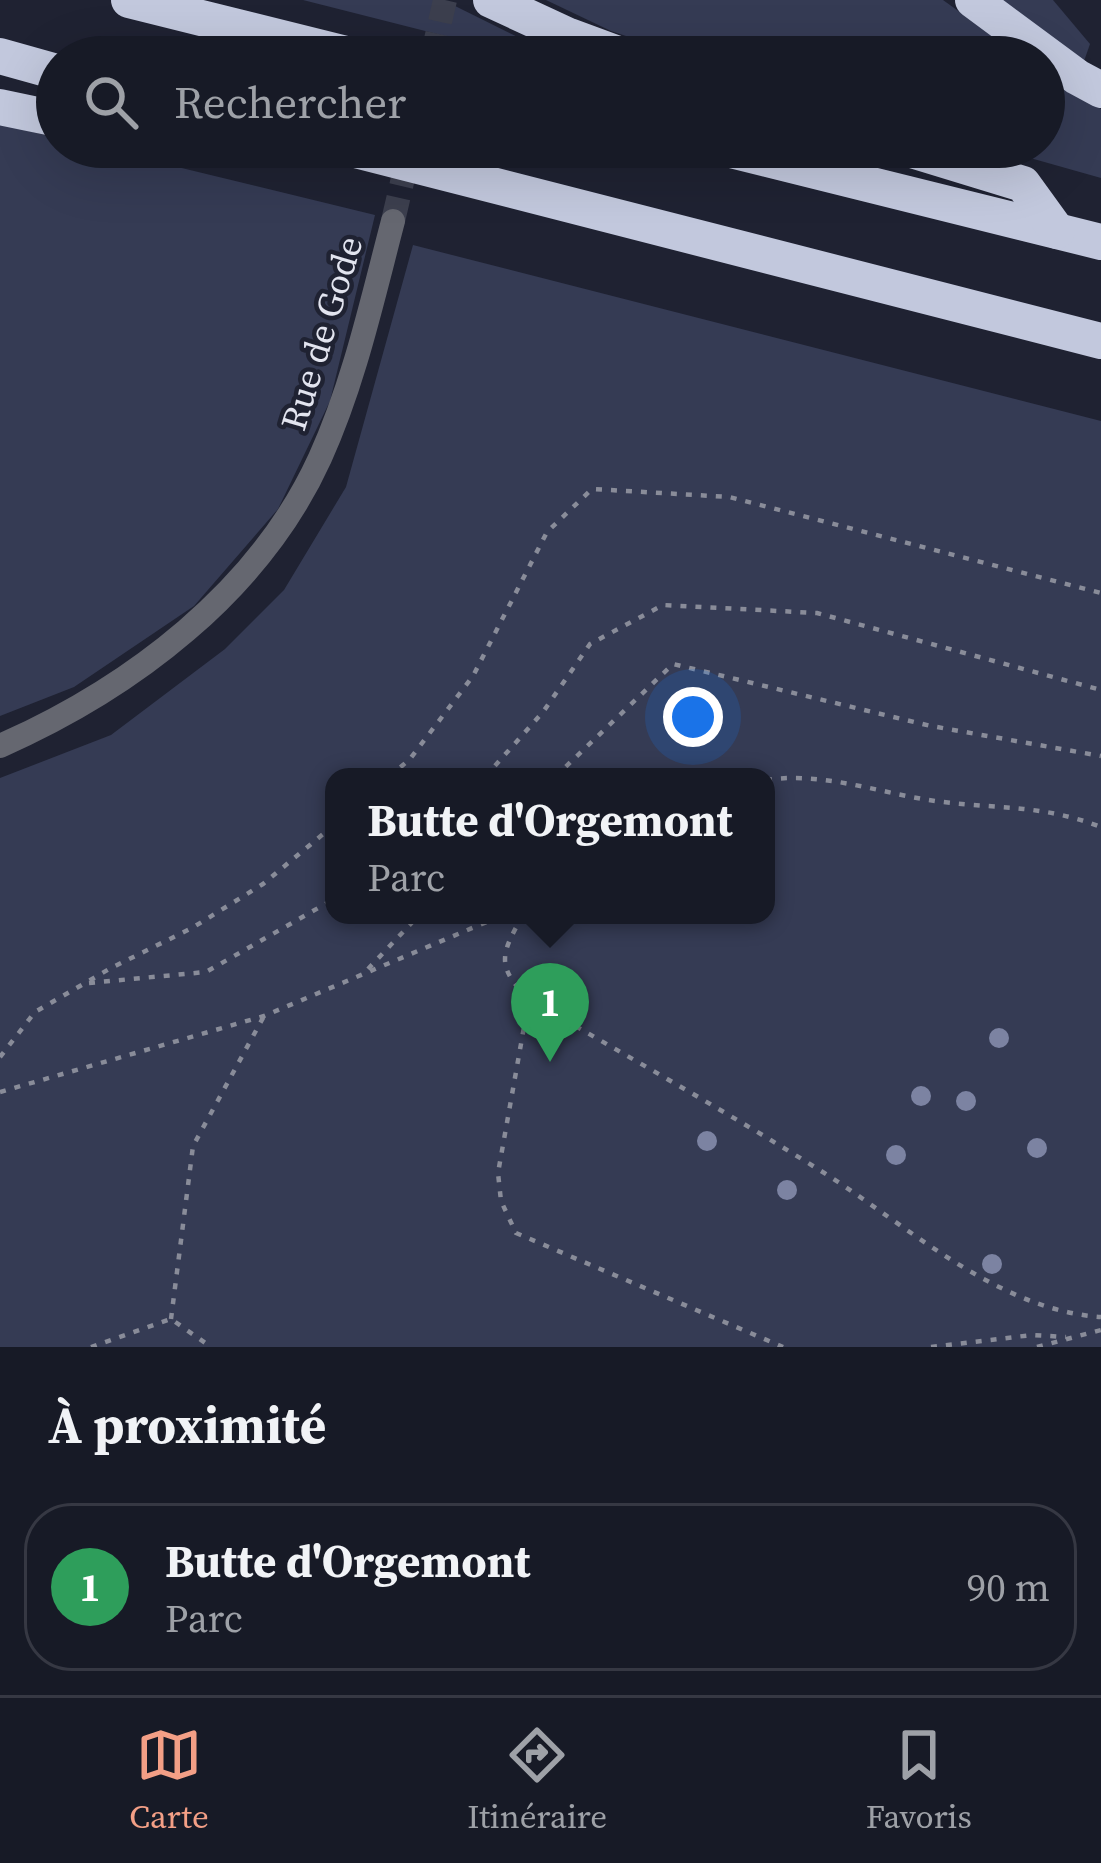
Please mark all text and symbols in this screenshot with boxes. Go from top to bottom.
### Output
search box [36,36,1065,168]
icon: search [78,69,144,135]
text: Rechercher [174,71,406,133]
street label: Rue de Gode [269,230,374,436]
your location [663,687,723,747]
popup [325,768,775,924]
text: Butte d'Orgemont [367,789,733,851]
text: Parc [367,851,445,904]
pin: 1 [511,963,589,1062]
text: À proximité [48,1390,326,1460]
text: Butte d'Orgemont [165,1530,530,1592]
text: 1 [79,1561,101,1614]
text: 90 m [967,1561,1050,1614]
text: Parc [165,1592,243,1645]
tab: Carte [129,1722,209,1839]
tab: Itinéraire [467,1722,607,1839]
tab: Favoris [866,1722,972,1839]

